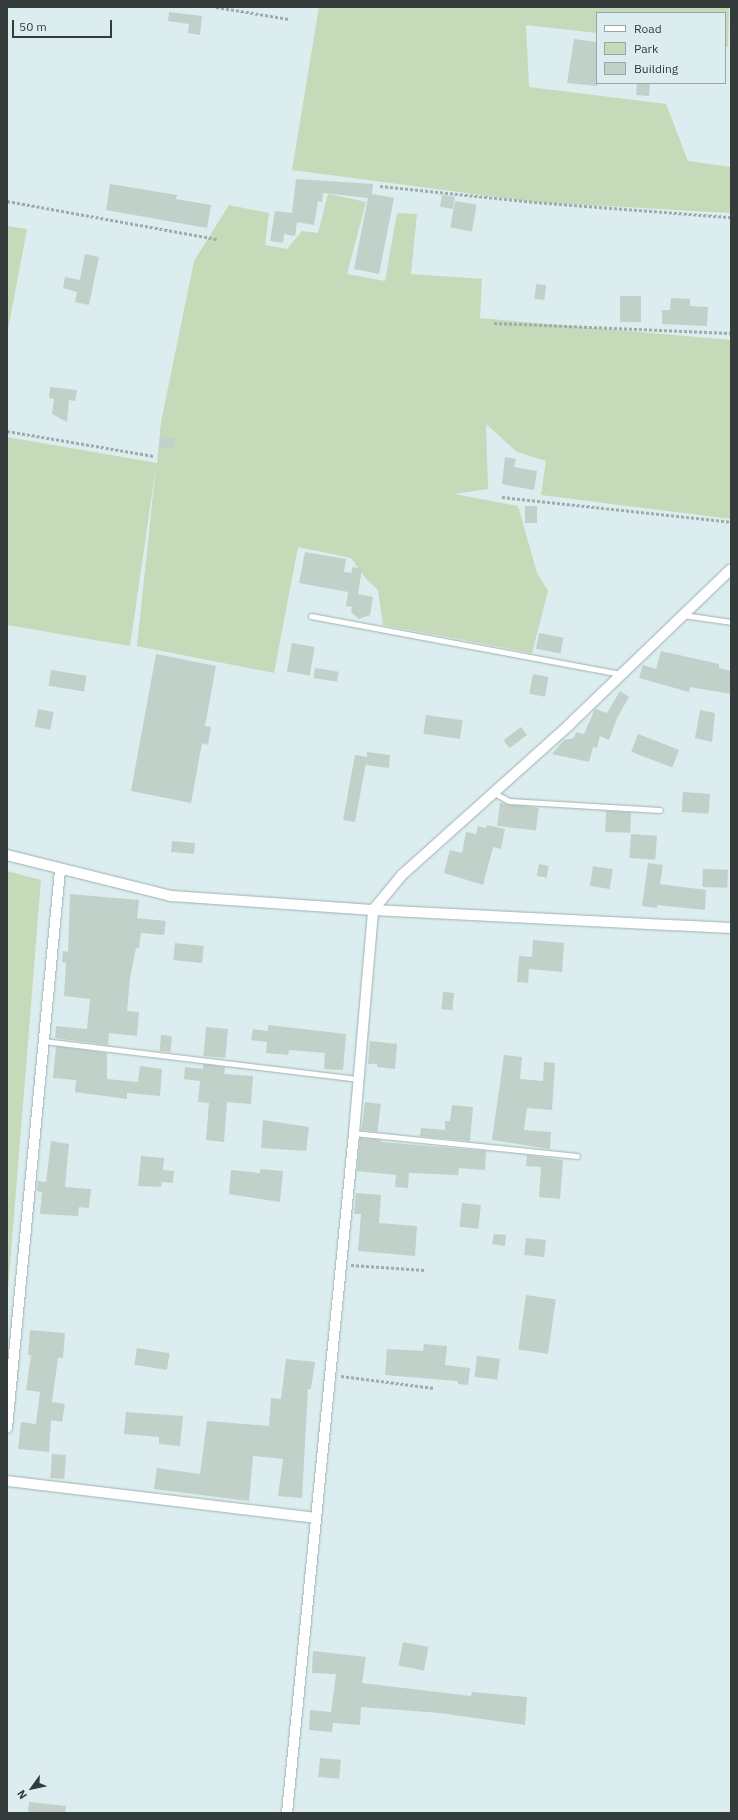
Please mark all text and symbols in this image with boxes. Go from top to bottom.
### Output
scale bar [14,12,114,38]
legend [596,12,726,84]
text: 50 m [19,19,47,34]
text: Road [634,21,662,36]
text: Park [634,41,658,56]
text: Building [634,61,678,76]
north arrow [12,1768,52,1808]
text: N [14,1787,30,1802]

